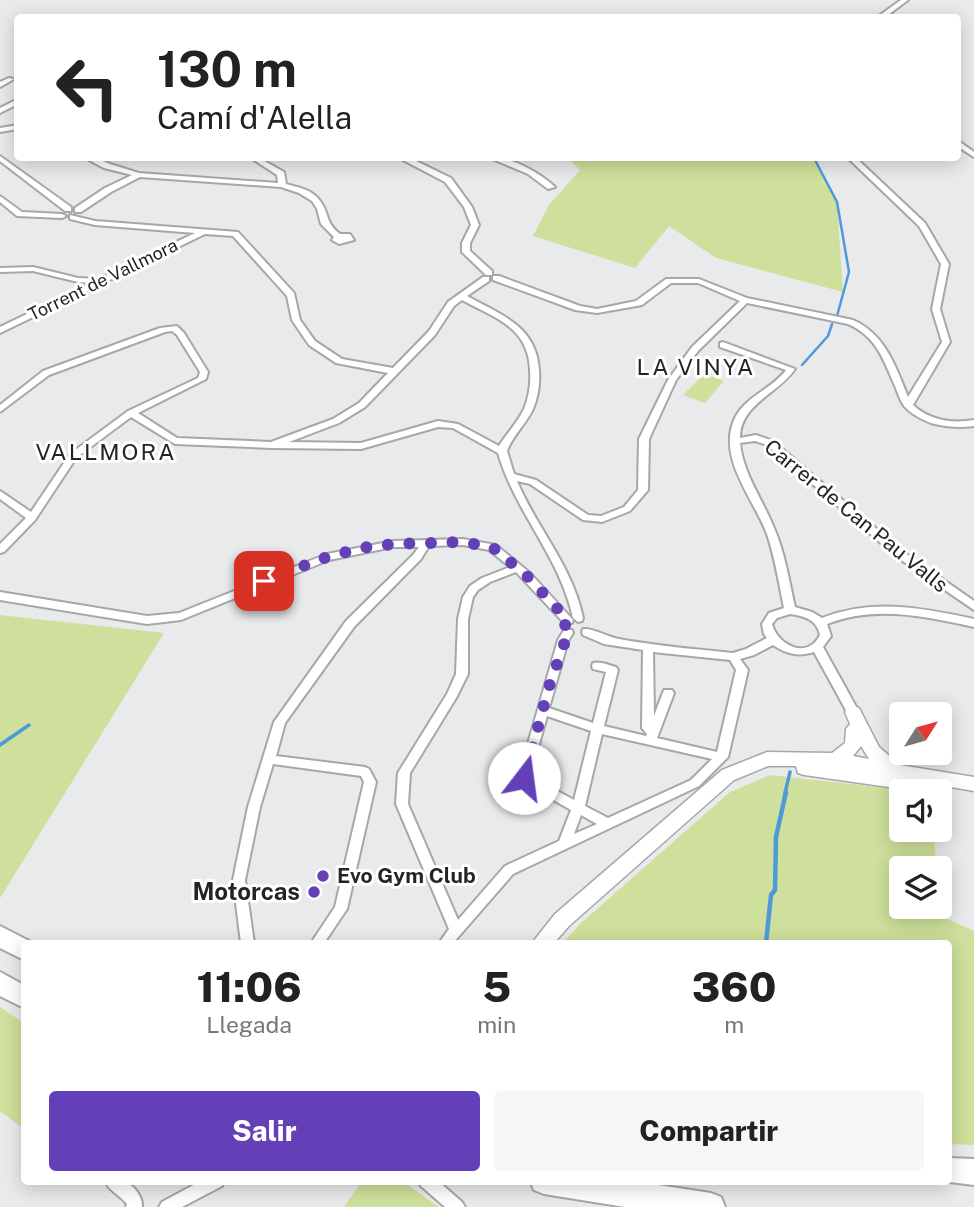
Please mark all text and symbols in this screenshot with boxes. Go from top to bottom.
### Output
text: 130 m [157,40,297,98]
icon: left [42,42,133,133]
text: Camí d'Alella [157,99,352,136]
street label: Torrent de Vallmora [25,234,181,325]
district label: LA VINYA [637,353,755,380]
street label: Carrer de Can Pau Valls [760,434,953,597]
district label: VALLMORA [36,438,176,465]
pin [234,551,294,611]
icon: arrive [245,562,283,600]
north arrow [889,702,952,765]
map controls [889,702,952,919]
position arrow [487,741,561,815]
button: sound [889,779,952,842]
button: layers [889,856,952,919]
place label: Evo Gym Club [337,863,476,888]
marker: Evo Gym Club [315,868,331,884]
place label: Motorcas [192,877,300,905]
marker: Motorcas [306,884,322,900]
text: 11:06 [197,962,302,1011]
text: 5 [482,962,511,1011]
text: 360 [692,962,776,1011]
text: Llegada [206,1011,292,1038]
text: min [477,1011,516,1038]
text: m [724,1011,744,1038]
button: Salir [49,1091,480,1171]
button: Compartir [494,1091,924,1171]

